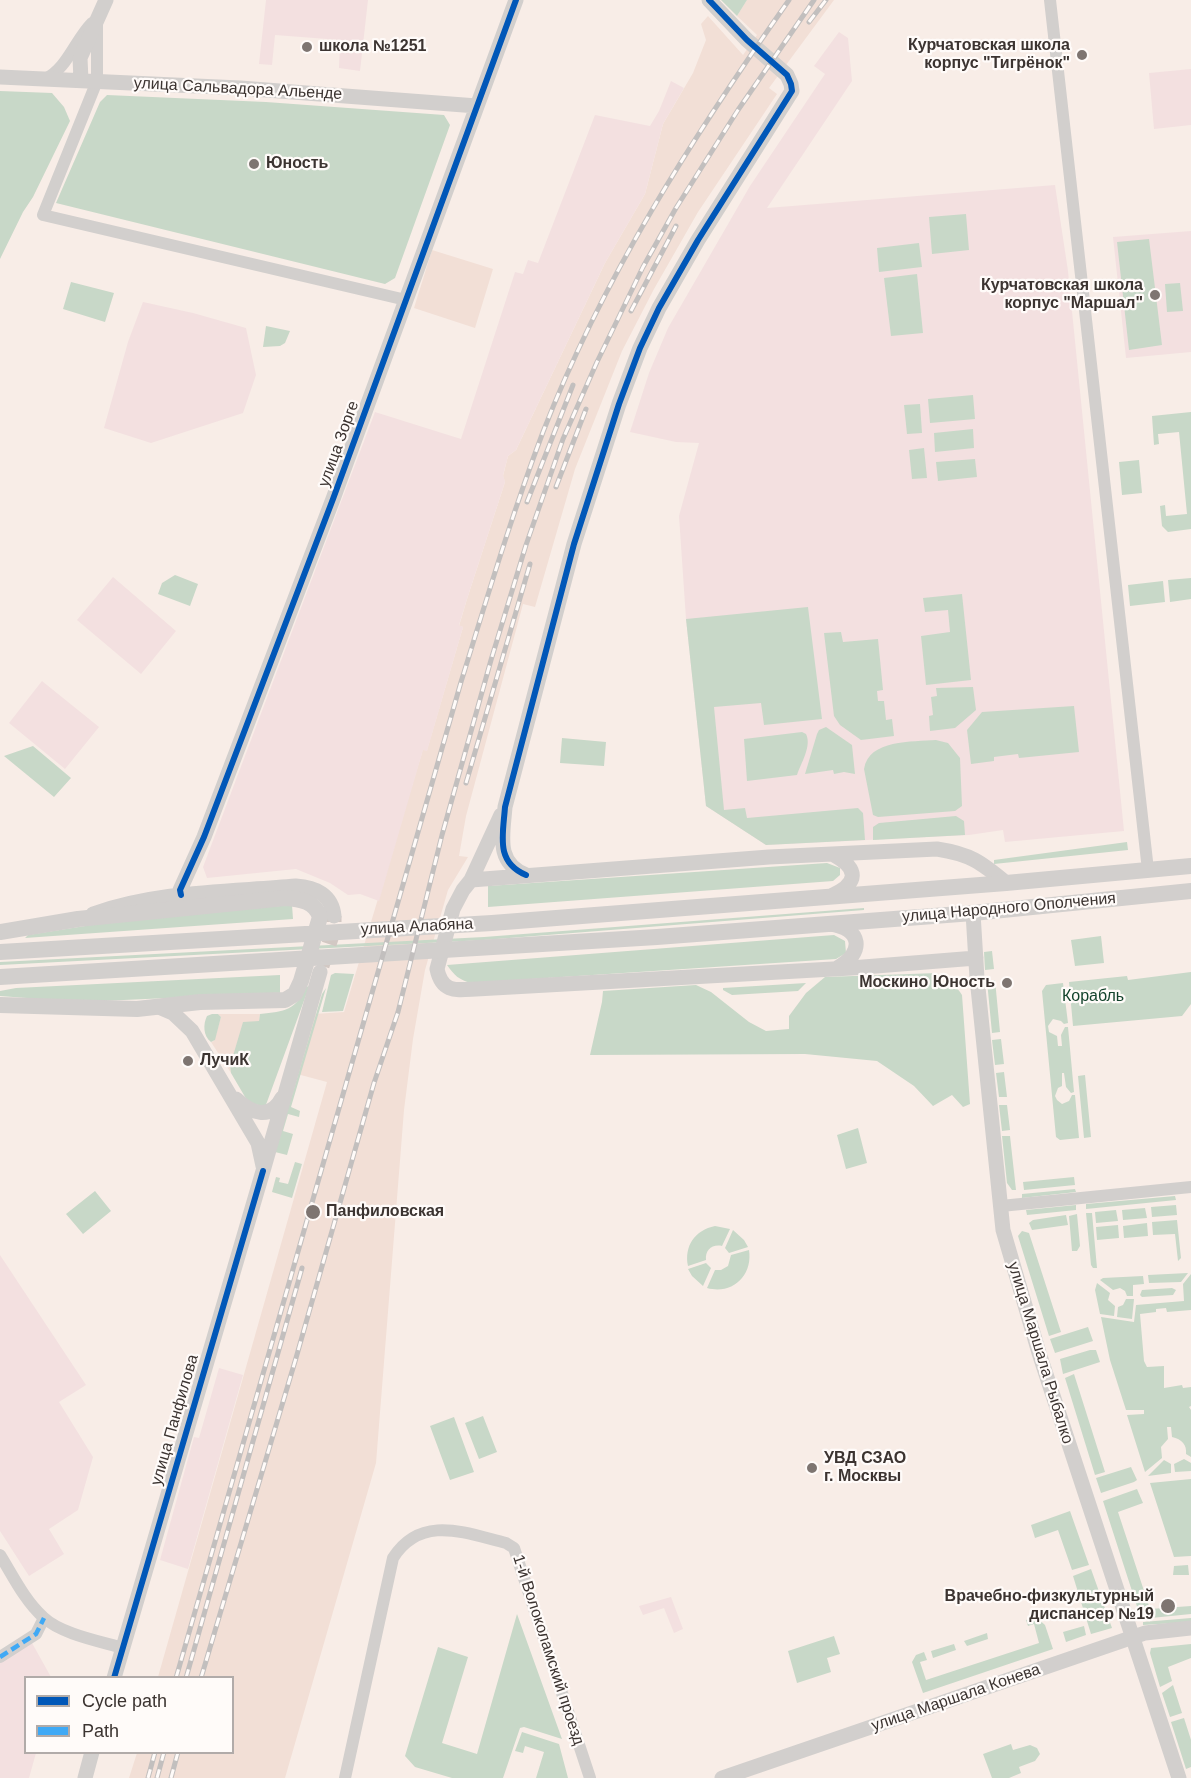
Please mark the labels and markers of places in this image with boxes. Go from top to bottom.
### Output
place label: Курчатовская школа корпус "Тигрёнок" [908,36,1070,74]
place label: школа №1251 [319,37,426,57]
marker: школа №1251 [300,40,314,54]
marker: Курчатовская школа корпус "Тигрёнок" [1075,48,1089,62]
place label: Юность [266,154,328,174]
marker: Юность [247,157,261,171]
place label: Курчатовская школа корпус "Маршал" [981,276,1143,314]
marker: Курчатовская школа корпус "Маршал" [1148,288,1162,302]
place label: Москино Юность [859,973,995,993]
marker: Москино Юность [1000,976,1014,990]
place label: ЛучиК [200,1051,249,1071]
marker: ЛучиК [181,1054,195,1068]
place label: Панфиловская [326,1202,444,1222]
marker: Панфиловская [304,1203,322,1221]
place label: УВД СЗАО г. Москвы [824,1449,906,1487]
marker: УВД СЗАО г. Москвы [805,1461,819,1475]
place label: Врачебно-физкультурный диспансер №19 [945,1587,1154,1625]
marker: Врачебно-физкультурный диспансер №19 [1159,1597,1177,1615]

